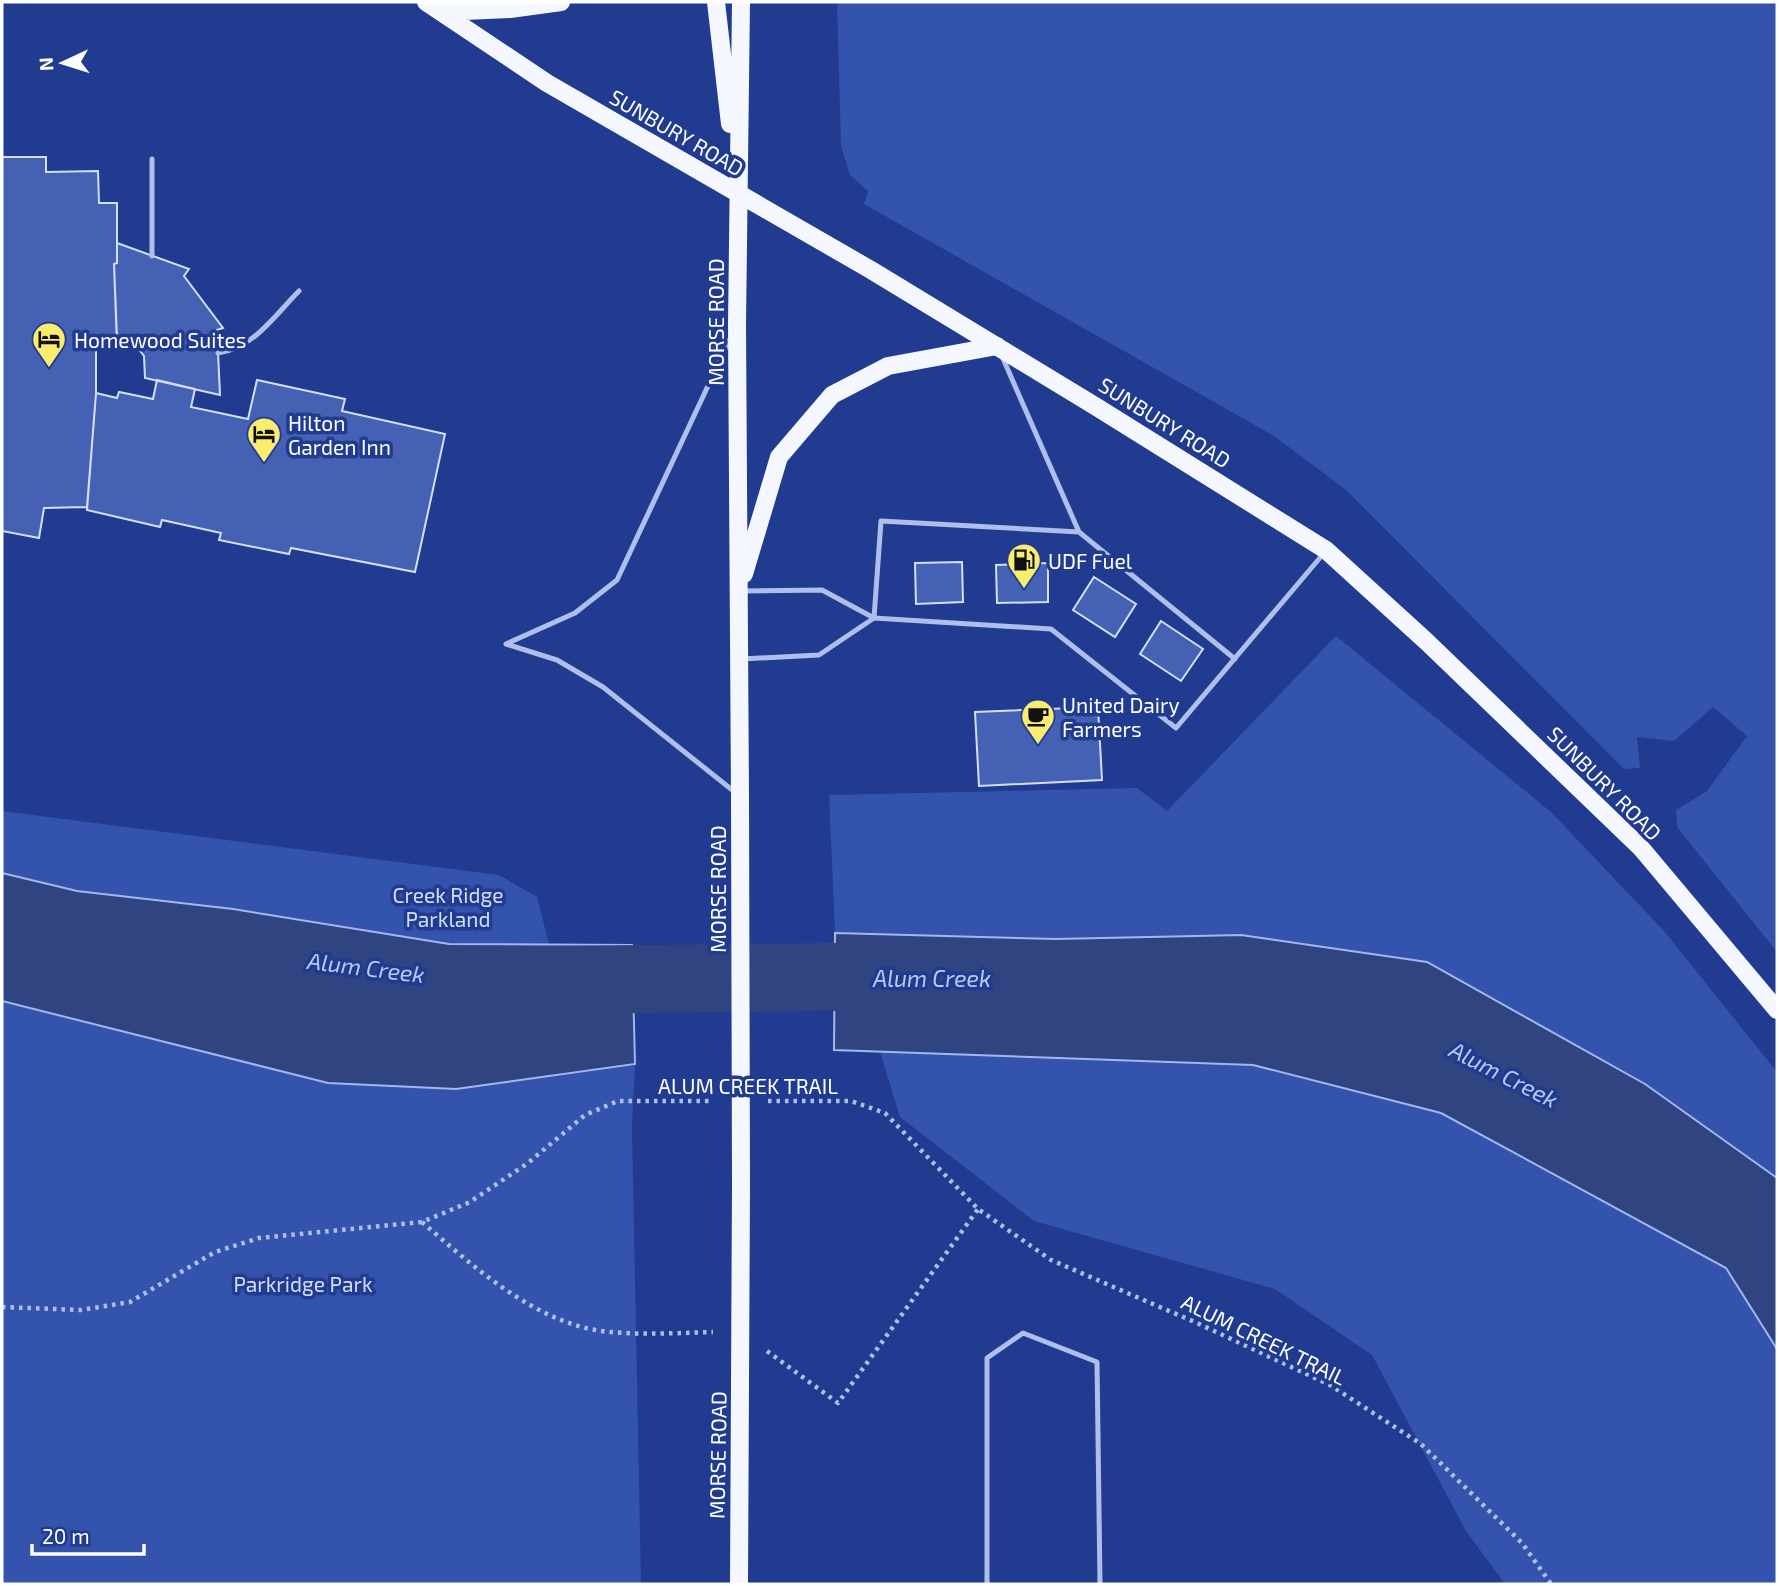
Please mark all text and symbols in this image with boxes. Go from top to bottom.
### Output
north arrow [28,28,98,98]
text: N [34,57,57,72]
street label: SUNBURY ROAD [606,84,748,180]
street label: MORSE ROAD [703,258,728,386]
hotel icon: Homewood Suites [30,320,68,369]
place label: Homewood Suites [74,327,246,352]
street label: SUNBURY ROAD [1095,372,1235,472]
place label: Hilton Garden Inn [288,410,391,459]
hotel icon: Hilton Garden Inn [245,415,283,464]
fuel station icon: UDF Fuel [1005,541,1043,590]
place label: UDF Fuel [1048,548,1133,573]
place label: United Dairy Farmers [1062,692,1180,741]
cafe icon: United Dairy Farmers [1019,697,1057,746]
street label: SUNBURY ROAD [1543,721,1667,845]
street label: MORSE ROAD [705,825,730,953]
park label: Creek Ridge Parkland [393,882,503,931]
water label: Alum Creek [305,946,426,988]
water label: Alum Creek [872,964,991,992]
water label: Alum Creek [1444,1034,1563,1113]
street label: ALUM CREEK TRAIL [658,1073,838,1098]
park label: Parkridge Park [233,1271,373,1296]
street label: ALUM CREEK TRAIL [1178,1288,1351,1390]
street label: MORSE ROAD [703,1391,731,1519]
scale bar [32,1512,144,1556]
text: 20 m [42,1523,90,1548]

